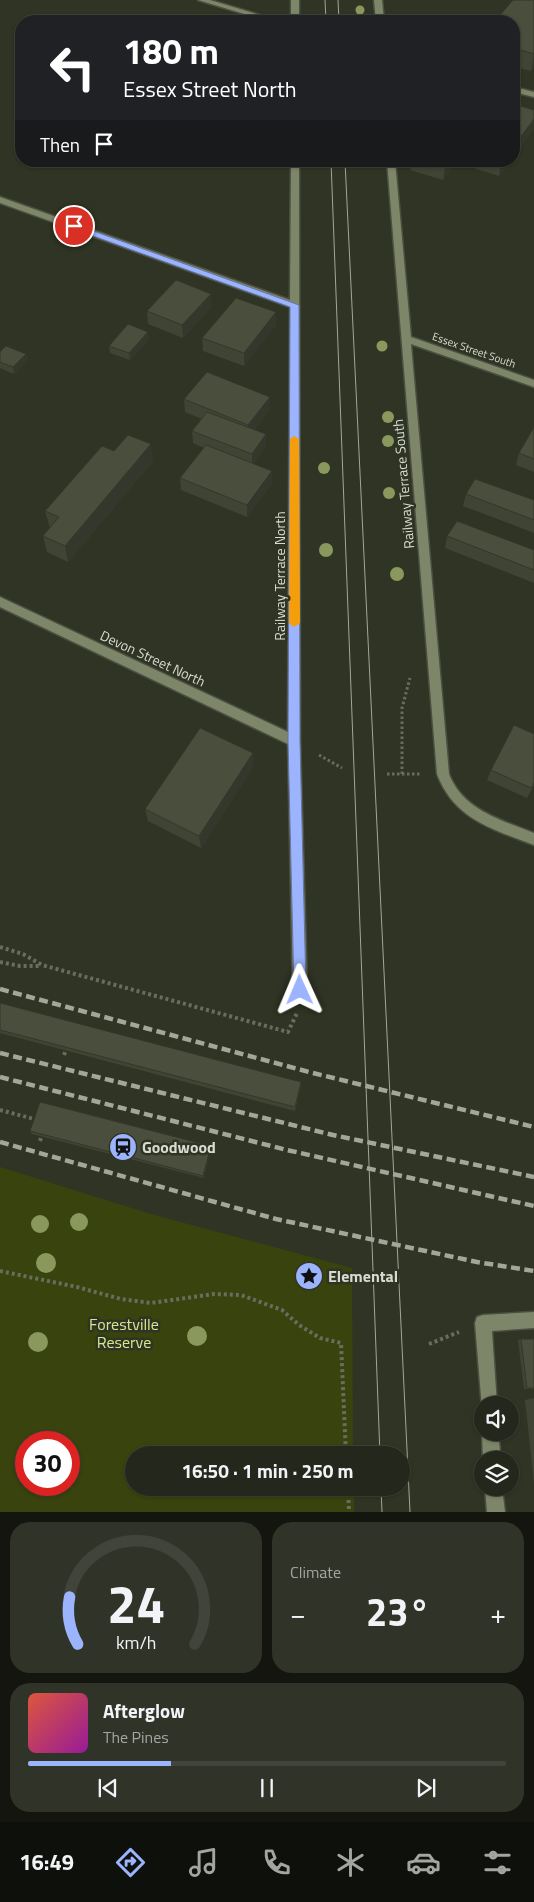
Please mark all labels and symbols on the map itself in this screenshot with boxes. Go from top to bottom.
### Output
pin [53,205,95,247]
street label: Essex Street South [430,328,518,372]
street label: Railway Terrace South [387,418,419,550]
street label: Railway Terrace North [269,511,290,641]
street label: Devon Street North [97,624,209,692]
position arrow [273,963,325,1015]
station icon: Goodwood [108,1132,138,1162]
place label: Goodwood [142,1135,216,1159]
place icon: Elemental [294,1261,324,1291]
place label: Elemental [328,1264,398,1288]
park label: Forestville Reserve [89,1312,159,1354]
speed limit sign: 30 [15,1431,80,1496]

